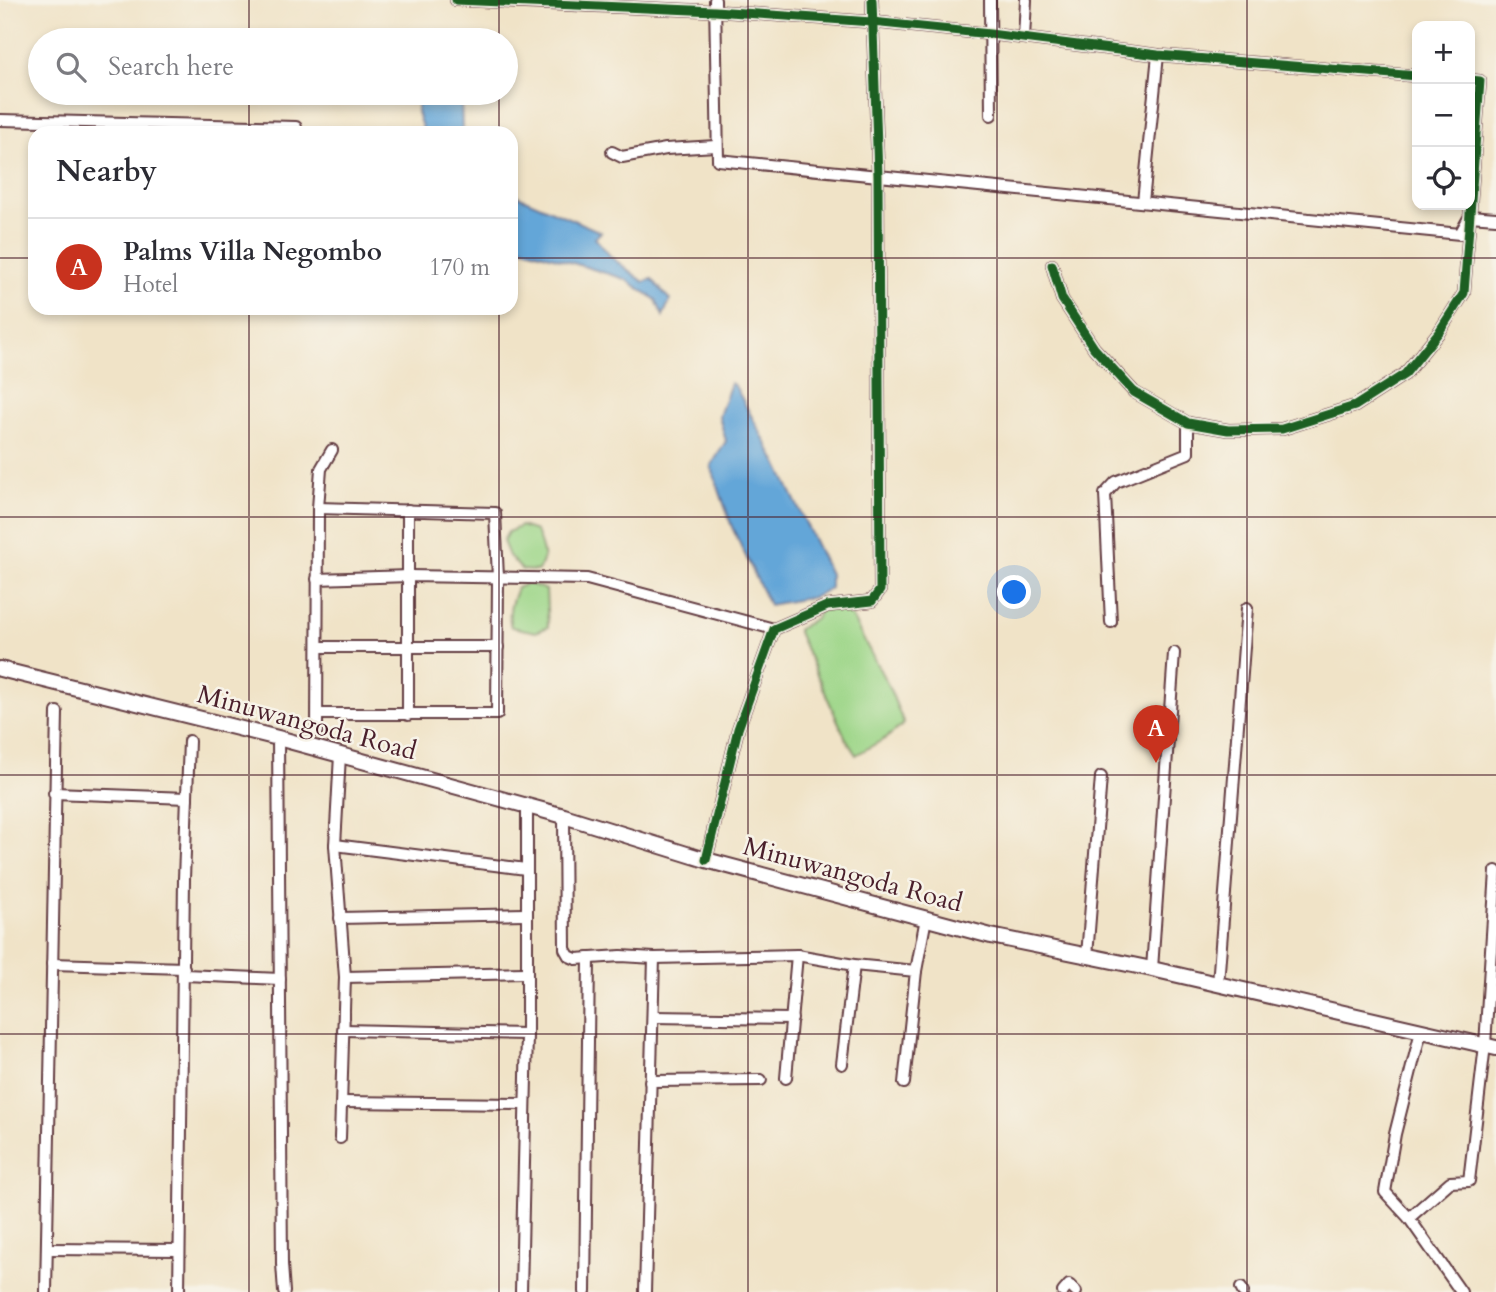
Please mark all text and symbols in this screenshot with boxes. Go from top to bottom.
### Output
map controls [1412,21,1475,210]
button: + [1412,21,1475,84]
search box [28,28,518,105]
icon: search [52,48,90,86]
text: Search here [108,49,234,84]
button: − [1412,84,1475,147]
button: locate [1412,147,1475,210]
text: Nearby [56,151,157,192]
text: Palms Villa Negombo [123,234,382,269]
text: A [70,252,88,283]
text: 170 m [429,252,490,283]
text: Hotel [123,269,178,300]
your location [997,575,1031,609]
street label: Minuwangoda Road [193,676,420,769]
pin: A [1133,705,1179,763]
street label: Minuwangoda Road [739,828,966,921]

